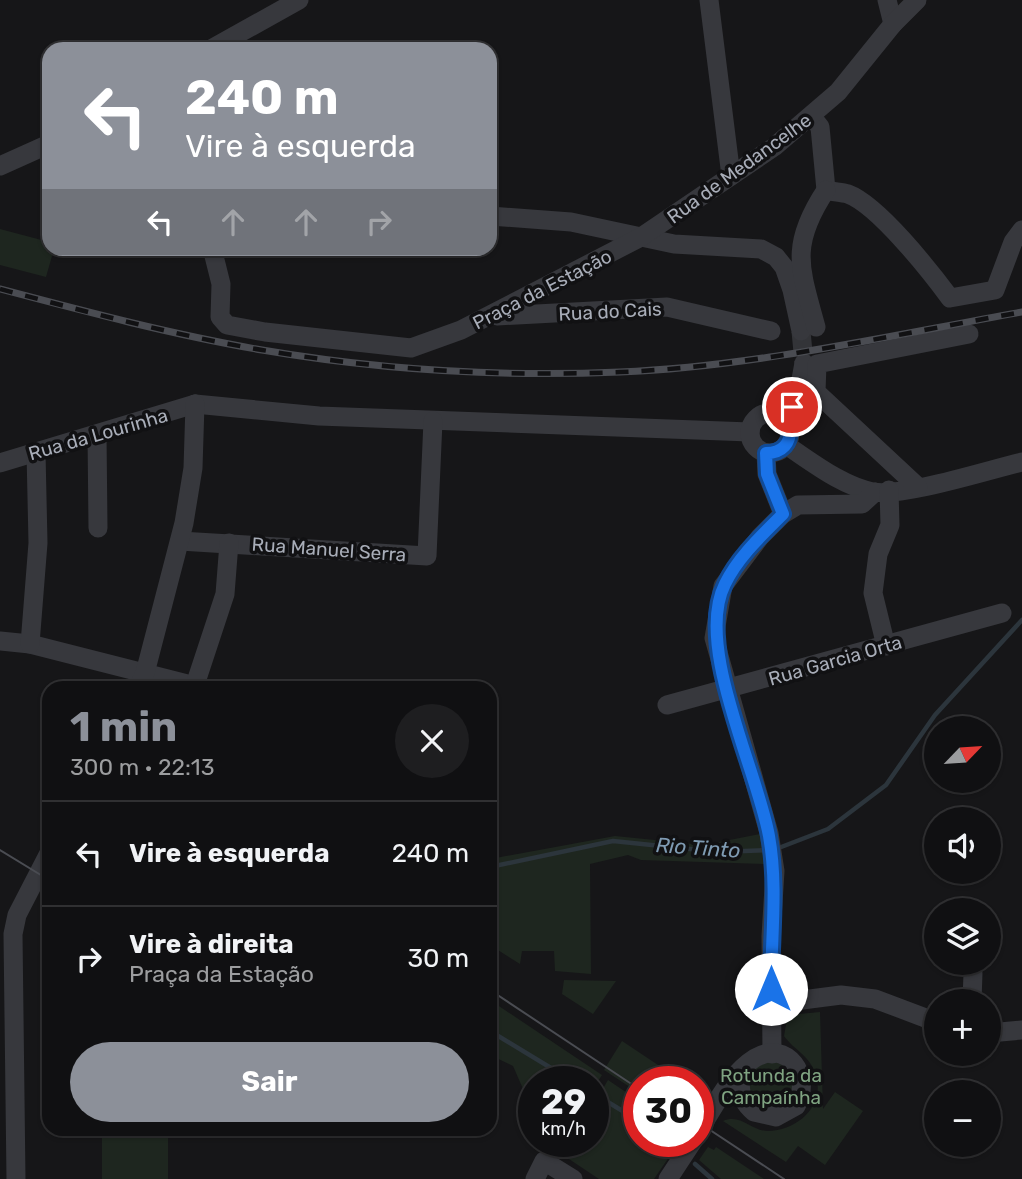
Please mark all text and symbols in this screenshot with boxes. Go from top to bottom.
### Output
text: 240 m [185,68,339,126]
icon: left [70,70,161,161]
street label: Rua de Medancelhe [663,108,816,228]
text: Vire à esquerda [185,127,416,165]
icon: left [141,203,179,241]
icon: ahead [214,203,252,241]
icon: ahead [287,203,325,241]
icon: right [360,203,398,241]
street label: Praça da Estação [469,245,616,334]
street label: Rua do Cais [558,297,662,326]
pin [762,377,822,437]
icon: arrive [773,388,811,426]
street label: Rua da Lourinha [26,404,170,465]
street label: Rua Manuel Serra [251,533,407,566]
street label: Rua Garcia Orta [766,630,904,691]
text: 1 min [70,702,177,752]
button: close [395,704,469,778]
north arrow [924,716,1001,793]
map controls [924,716,1001,1157]
text: 300 m · 22:13 [70,753,215,781]
button: sound [924,807,1001,884]
water label: Rio Tinto [655,832,741,863]
icon: left [70,835,108,873]
text: Vire à esquerda [129,838,330,869]
text: 240 m [392,838,469,869]
button: layers [924,898,1001,975]
text: Vire à direita [129,929,294,960]
icon: right [70,940,108,978]
text: 30 m [407,943,469,974]
position arrow [734,952,808,1026]
text: Praça da Estação [129,960,314,988]
button: + [924,989,1001,1066]
button: Sair [70,1042,469,1122]
park label: Rotunda da Campaínha [720,1064,822,1109]
speed limit sign: 30 [623,1066,714,1157]
button: − [924,1080,1001,1157]
text: 29 [541,1081,586,1123]
text: km/h [541,1118,586,1140]

